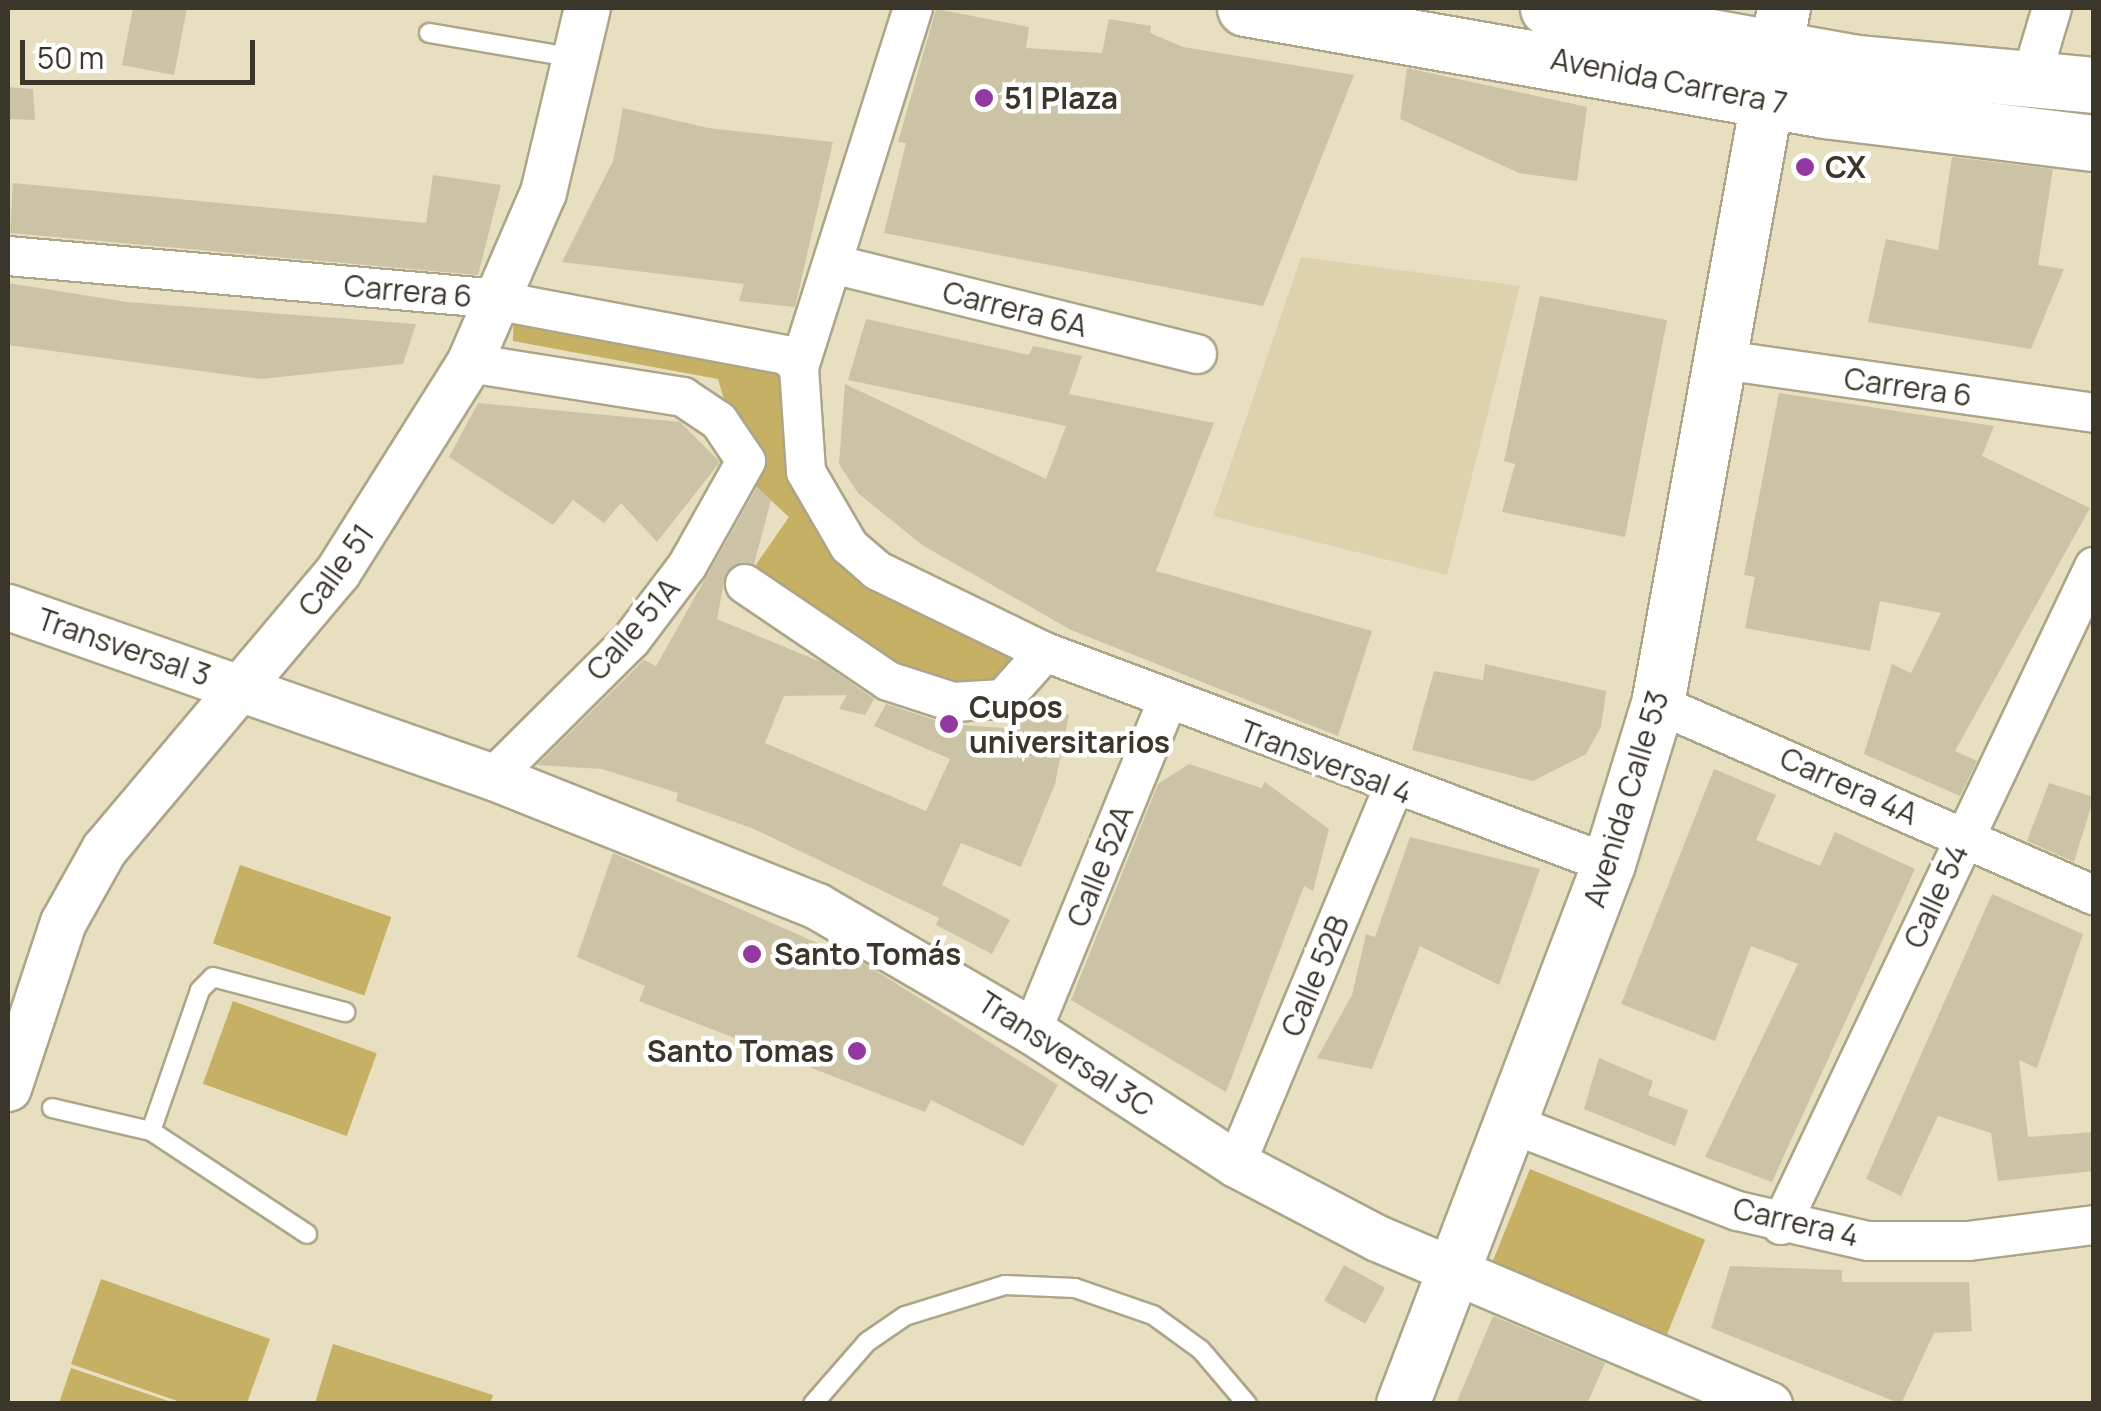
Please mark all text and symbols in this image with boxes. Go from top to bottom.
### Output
scale bar [25,20,260,82]
text: 50 m [37,37,104,78]
street label: Avenida Carrera 7 [1548,40,1790,122]
place label: 51 Plaza [1004,80,1118,116]
marker: 51 Plaza [973,87,995,109]
place label: CX [1825,149,1866,185]
marker: CX [1794,156,1816,178]
street label: Carrera 6 [342,267,474,315]
street label: Carrera 6A [939,274,1091,344]
street label: Carrera 6 [1842,360,1974,414]
street label: Calle 51 [291,517,381,623]
street label: Calle 51A [579,571,687,687]
street label: Transversal 3 [33,601,215,693]
street label: Avenida Calle 53 [1576,686,1676,912]
place label: Cupos universitarios [969,689,1170,760]
marker: Cupos universitarios [938,713,960,735]
street label: Transversal 4 [1235,713,1417,811]
street label: Carrera 4A [1775,740,1923,832]
street label: Calle 52A [1059,800,1141,932]
street label: Calle 54 [1896,838,1976,954]
street label: Calle 52B [1273,910,1357,1042]
place label: Santo Tomás [774,936,961,972]
marker: Santo Tomás [739,941,765,967]
street label: Transversal 3C [971,984,1161,1124]
place label: Santo Tomas [647,1033,834,1069]
marker: Santo Tomas [844,1038,870,1064]
street label: Carrera 4 [1730,1190,1862,1254]

